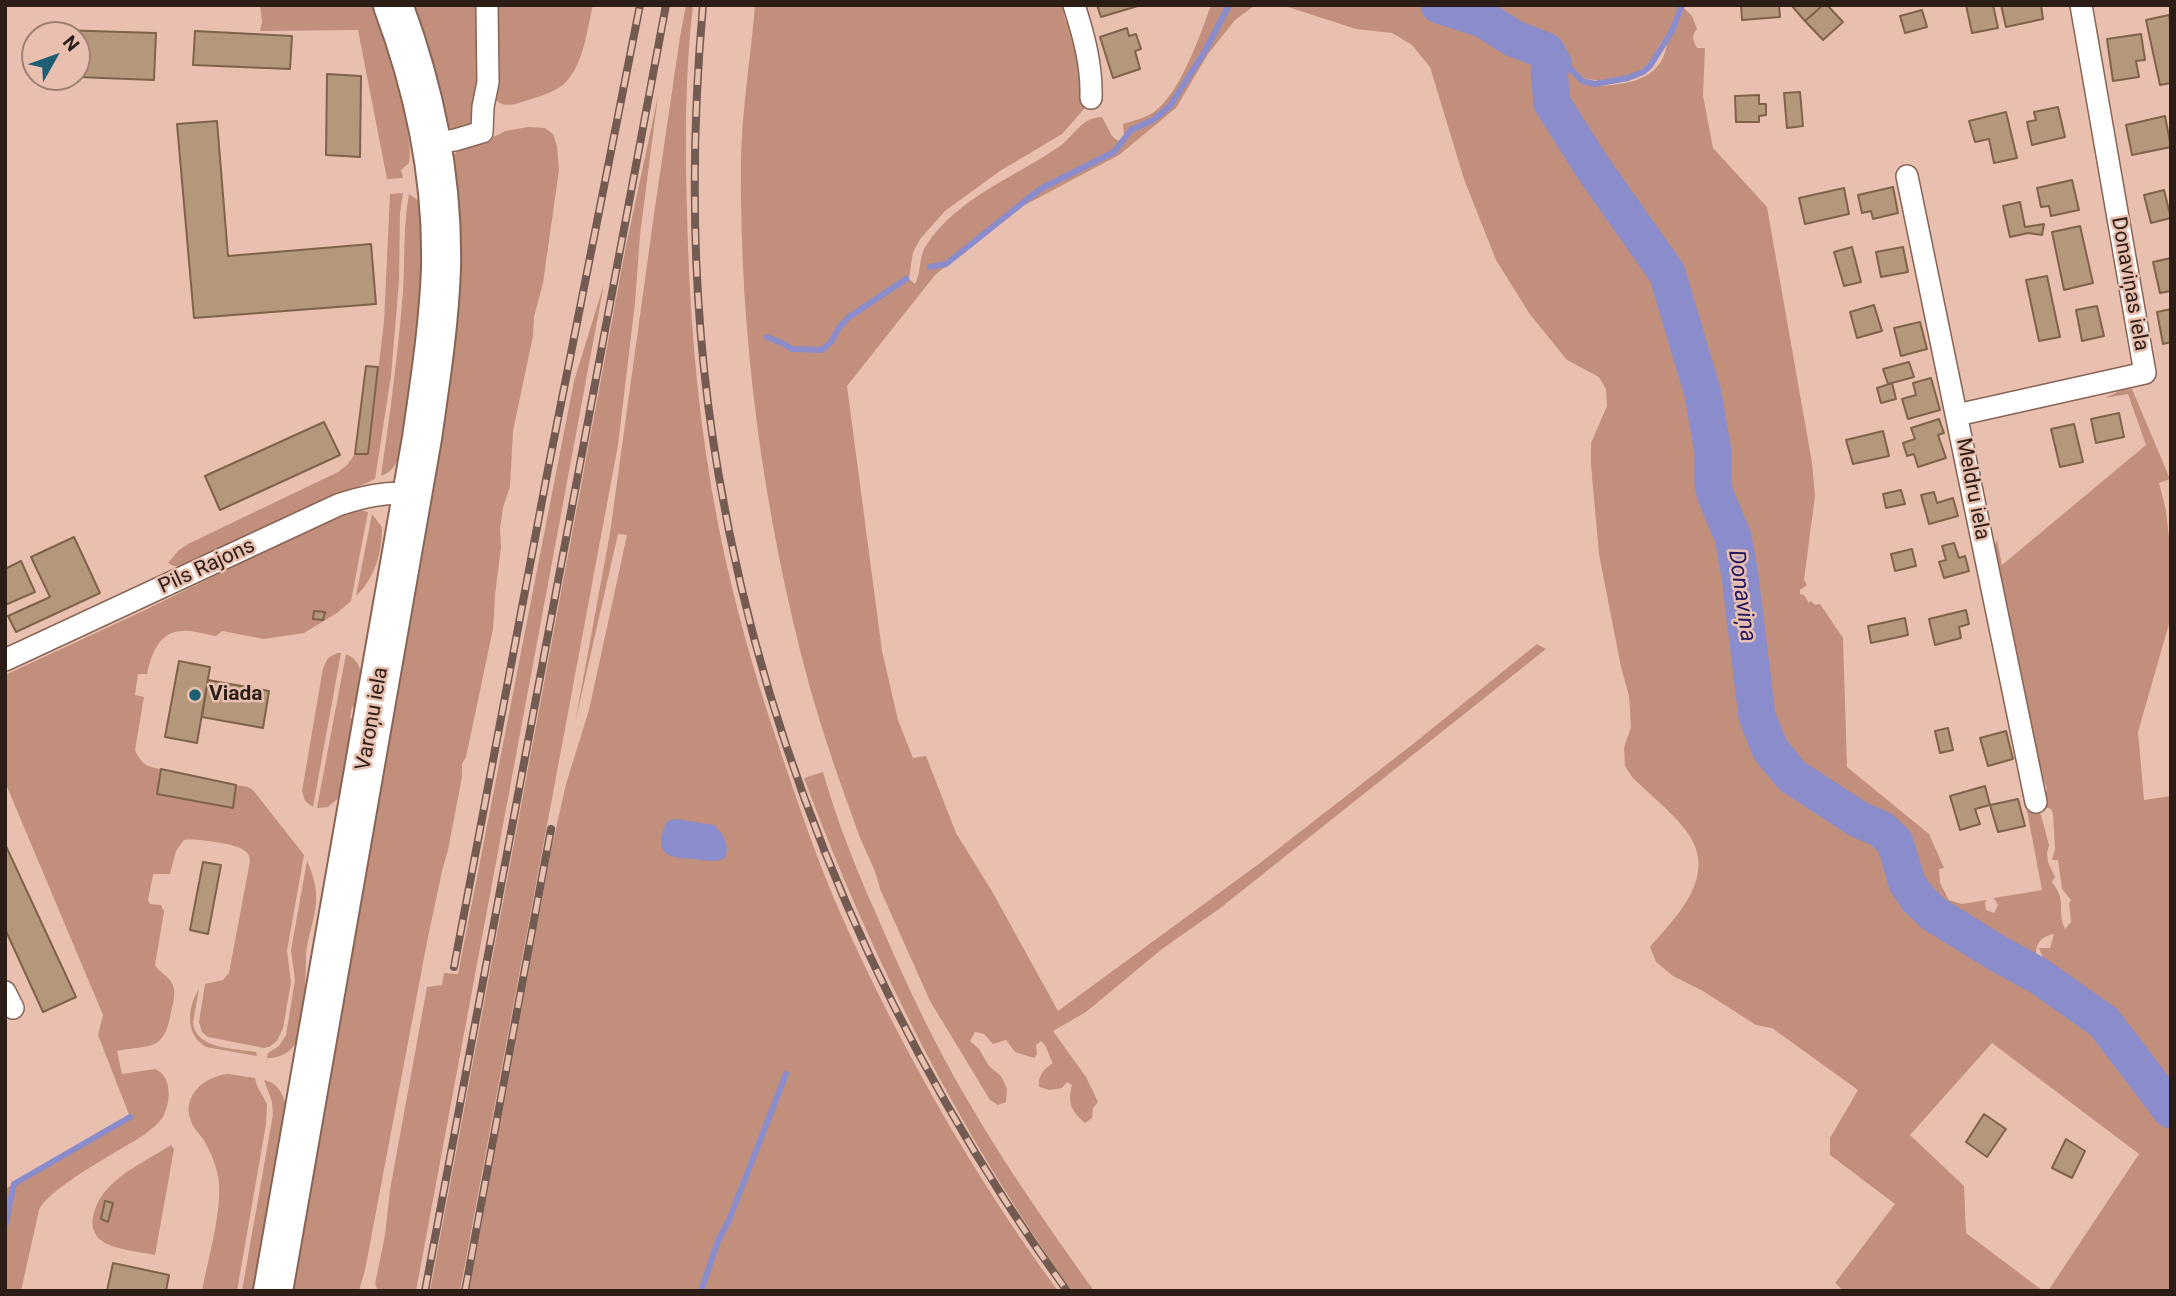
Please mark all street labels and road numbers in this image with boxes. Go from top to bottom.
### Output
street label: Donaviņas iela [2105,215,2153,353]
street label: Meldru iela [1950,436,1994,542]
street label: Pils Rajons [155,534,259,600]
street label: Varoņu iela [352,665,394,773]

